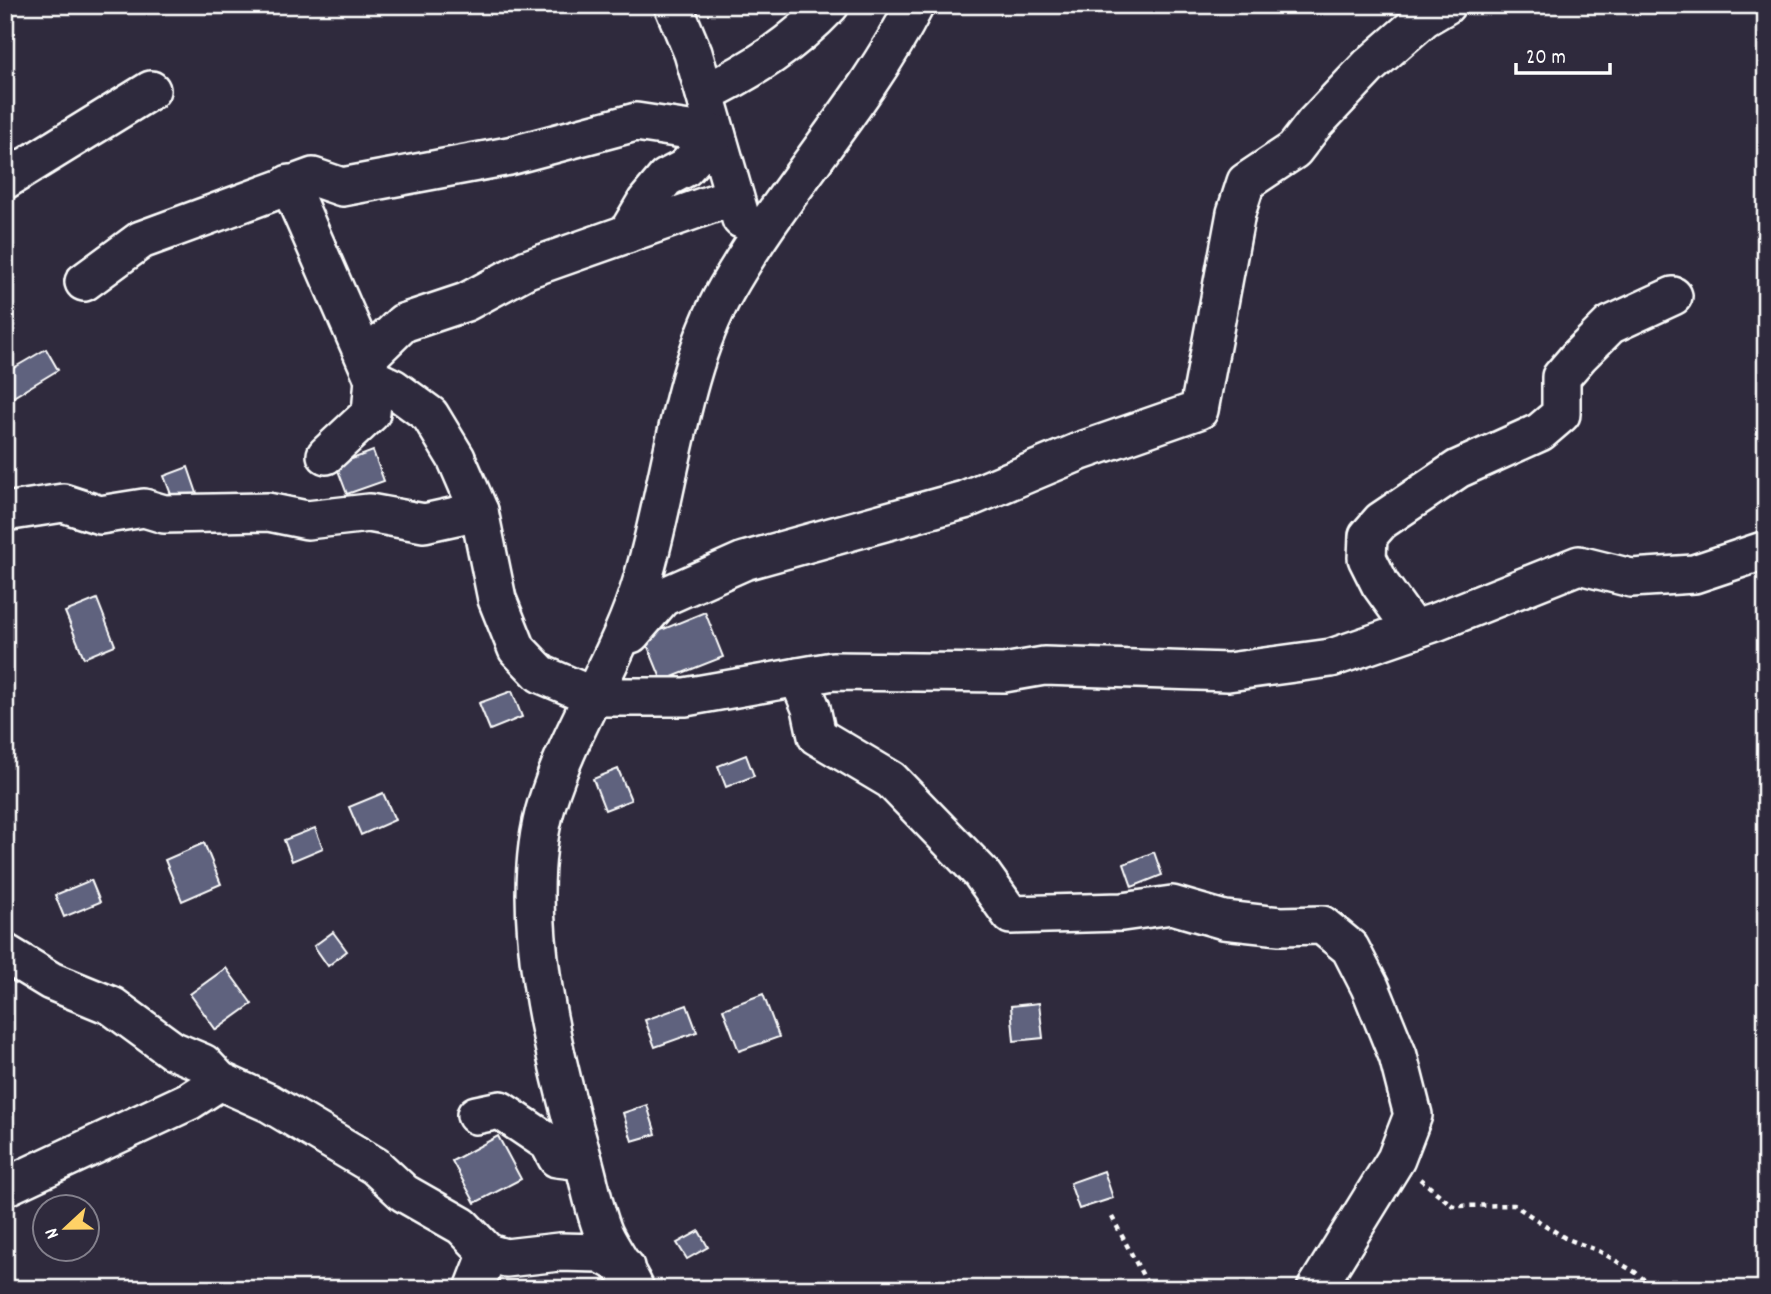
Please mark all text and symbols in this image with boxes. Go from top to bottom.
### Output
scale bar [1516,32,1610,76]
text: 20 m [1526,44,1566,74]
north arrow [32,1192,102,1262]
text: N [39,1224,68,1242]

